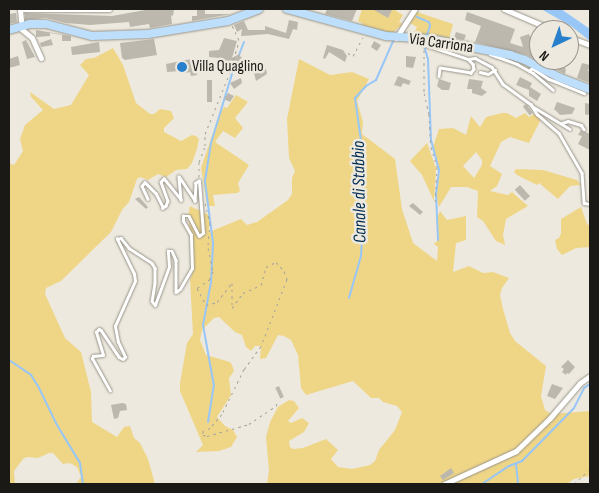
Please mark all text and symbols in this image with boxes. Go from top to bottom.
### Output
north arrow [529,20,579,70]
street label: Via Carriona [408,30,474,58]
text: N [536,47,553,65]
place label: Villa Quaglino [192,57,264,77]
marker: Villa Quaglino [176,61,188,73]
water label: Canale di Stabbio [348,141,372,243]

